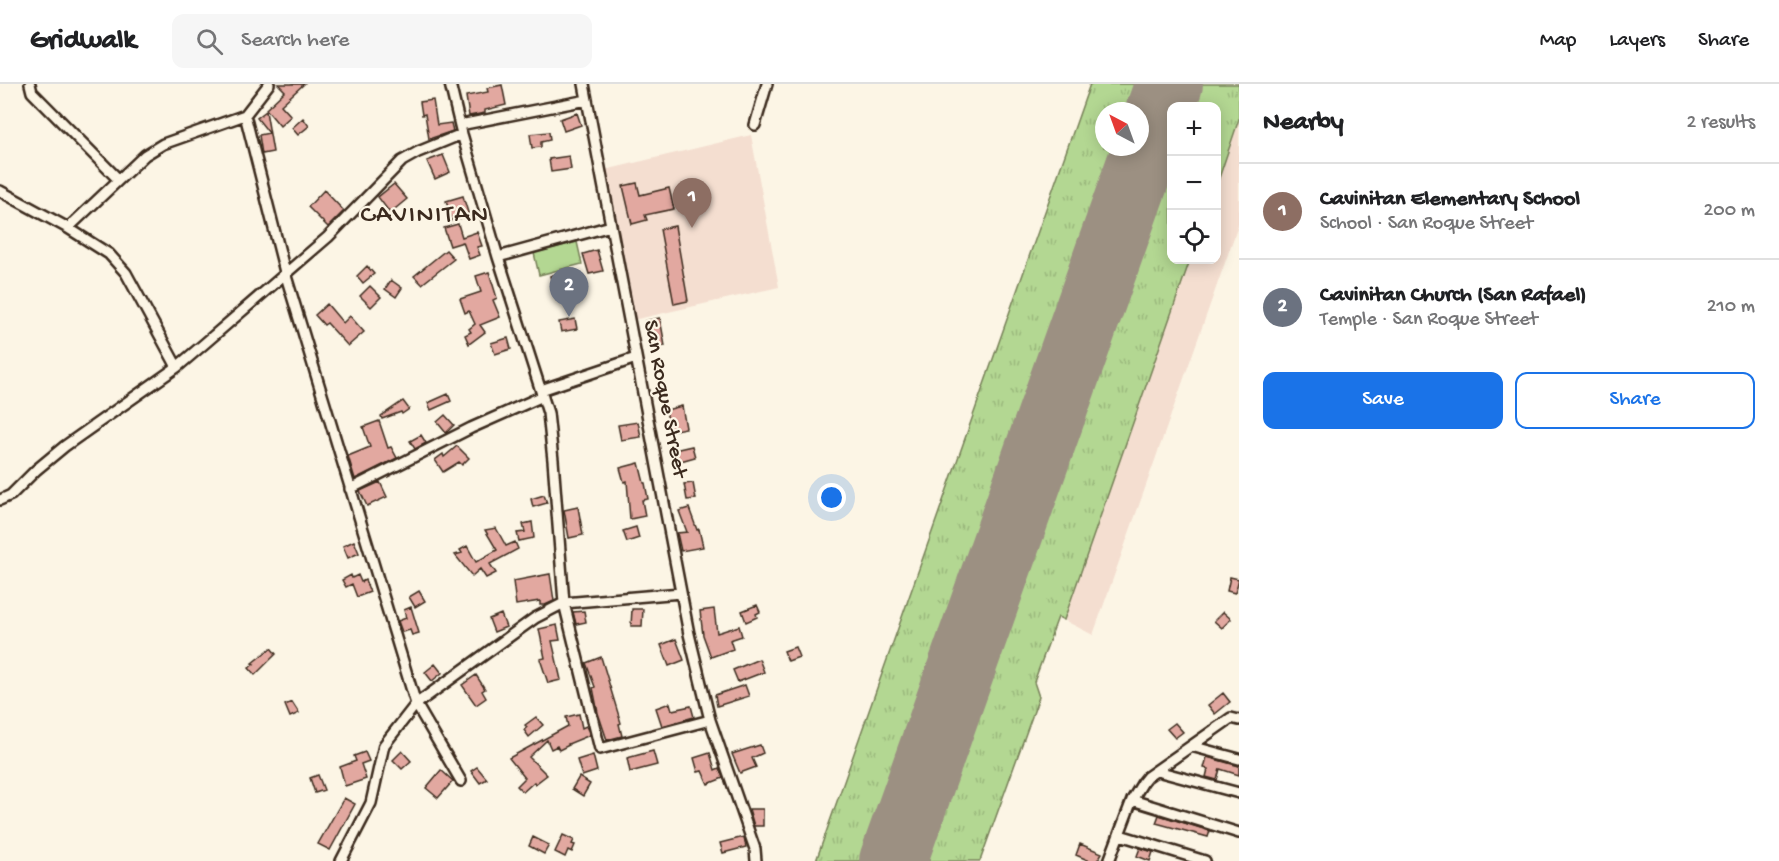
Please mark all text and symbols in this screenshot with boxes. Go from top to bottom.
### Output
search box [172,14,592,68]
text: Gridwalk [30,25,136,58]
icon: search [193,25,226,58]
text: Search here [241,28,349,54]
text: Map [1540,29,1576,54]
text: Layers [1609,29,1665,54]
text: Share [1698,29,1749,54]
north arrow [1095,102,1149,156]
map controls [1167,102,1221,264]
button: + [1167,102,1221,156]
text: Nearby [1263,108,1344,139]
text: 2 results [1686,112,1755,135]
button: − [1167,156,1221,210]
pin: 1 [672,178,712,228]
text: Cavinitan Elementary School [1320,187,1580,213]
text: 1 [1278,200,1287,223]
text: 200 m [1704,200,1755,223]
district label: CAVINITAN [360,201,490,232]
button: locate [1167,210,1221,264]
text: School · San Roque Street [1320,213,1533,236]
pin: 2 [550,268,588,317]
text: Cavinitan Church (San Rafael) [1320,283,1586,309]
text: 2 [1278,296,1287,319]
text: 210 m [1707,296,1755,319]
text: Temple · San Roque Street [1320,309,1538,332]
street label: San Roque Street [636,318,692,482]
button: Save [1263,372,1503,429]
button: Share [1515,372,1755,429]
your location [817,483,846,512]

